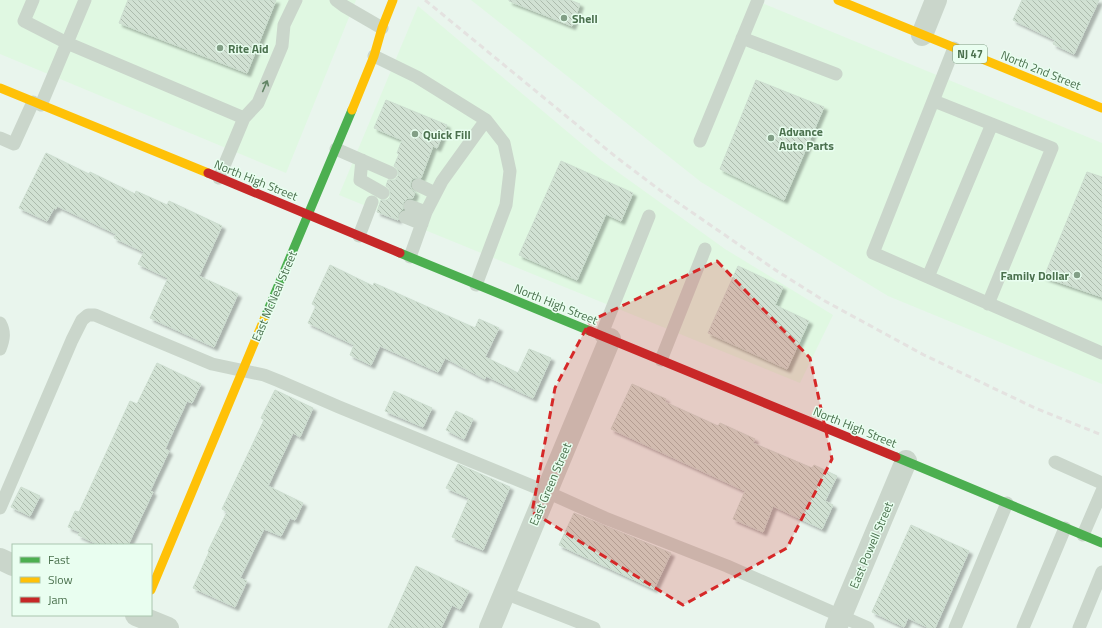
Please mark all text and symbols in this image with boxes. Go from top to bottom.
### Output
place label: Shell [572,9,598,28]
marker: Shell [559,13,569,23]
place label: Rite Aid [228,39,269,58]
marker: Rite Aid [215,43,225,53]
road number: NJ 47 [953,45,987,63]
street label: North 2nd Street [998,45,1085,95]
one-way arrow [262,80,270,92]
place label: Advance Auto Parts [779,122,834,155]
place label: Quick Fill [423,125,471,144]
marker: Quick Fill [410,129,420,139]
marker: Advance Auto Parts [766,133,776,143]
street label: North High Street [211,155,301,206]
street label: East McNeal Street [246,247,302,344]
place label: Family Dollar [1001,266,1070,285]
marker: Family Dollar [1072,270,1082,280]
street label: North High Street [511,279,601,330]
street label: North High Street [810,402,900,453]
street label: East Green Street [524,439,576,529]
street label: East Powell Street [844,498,898,591]
legend [12,544,152,616]
text: Fast [48,550,71,569]
text: Slow [48,570,73,589]
text: Jam [48,590,68,609]

